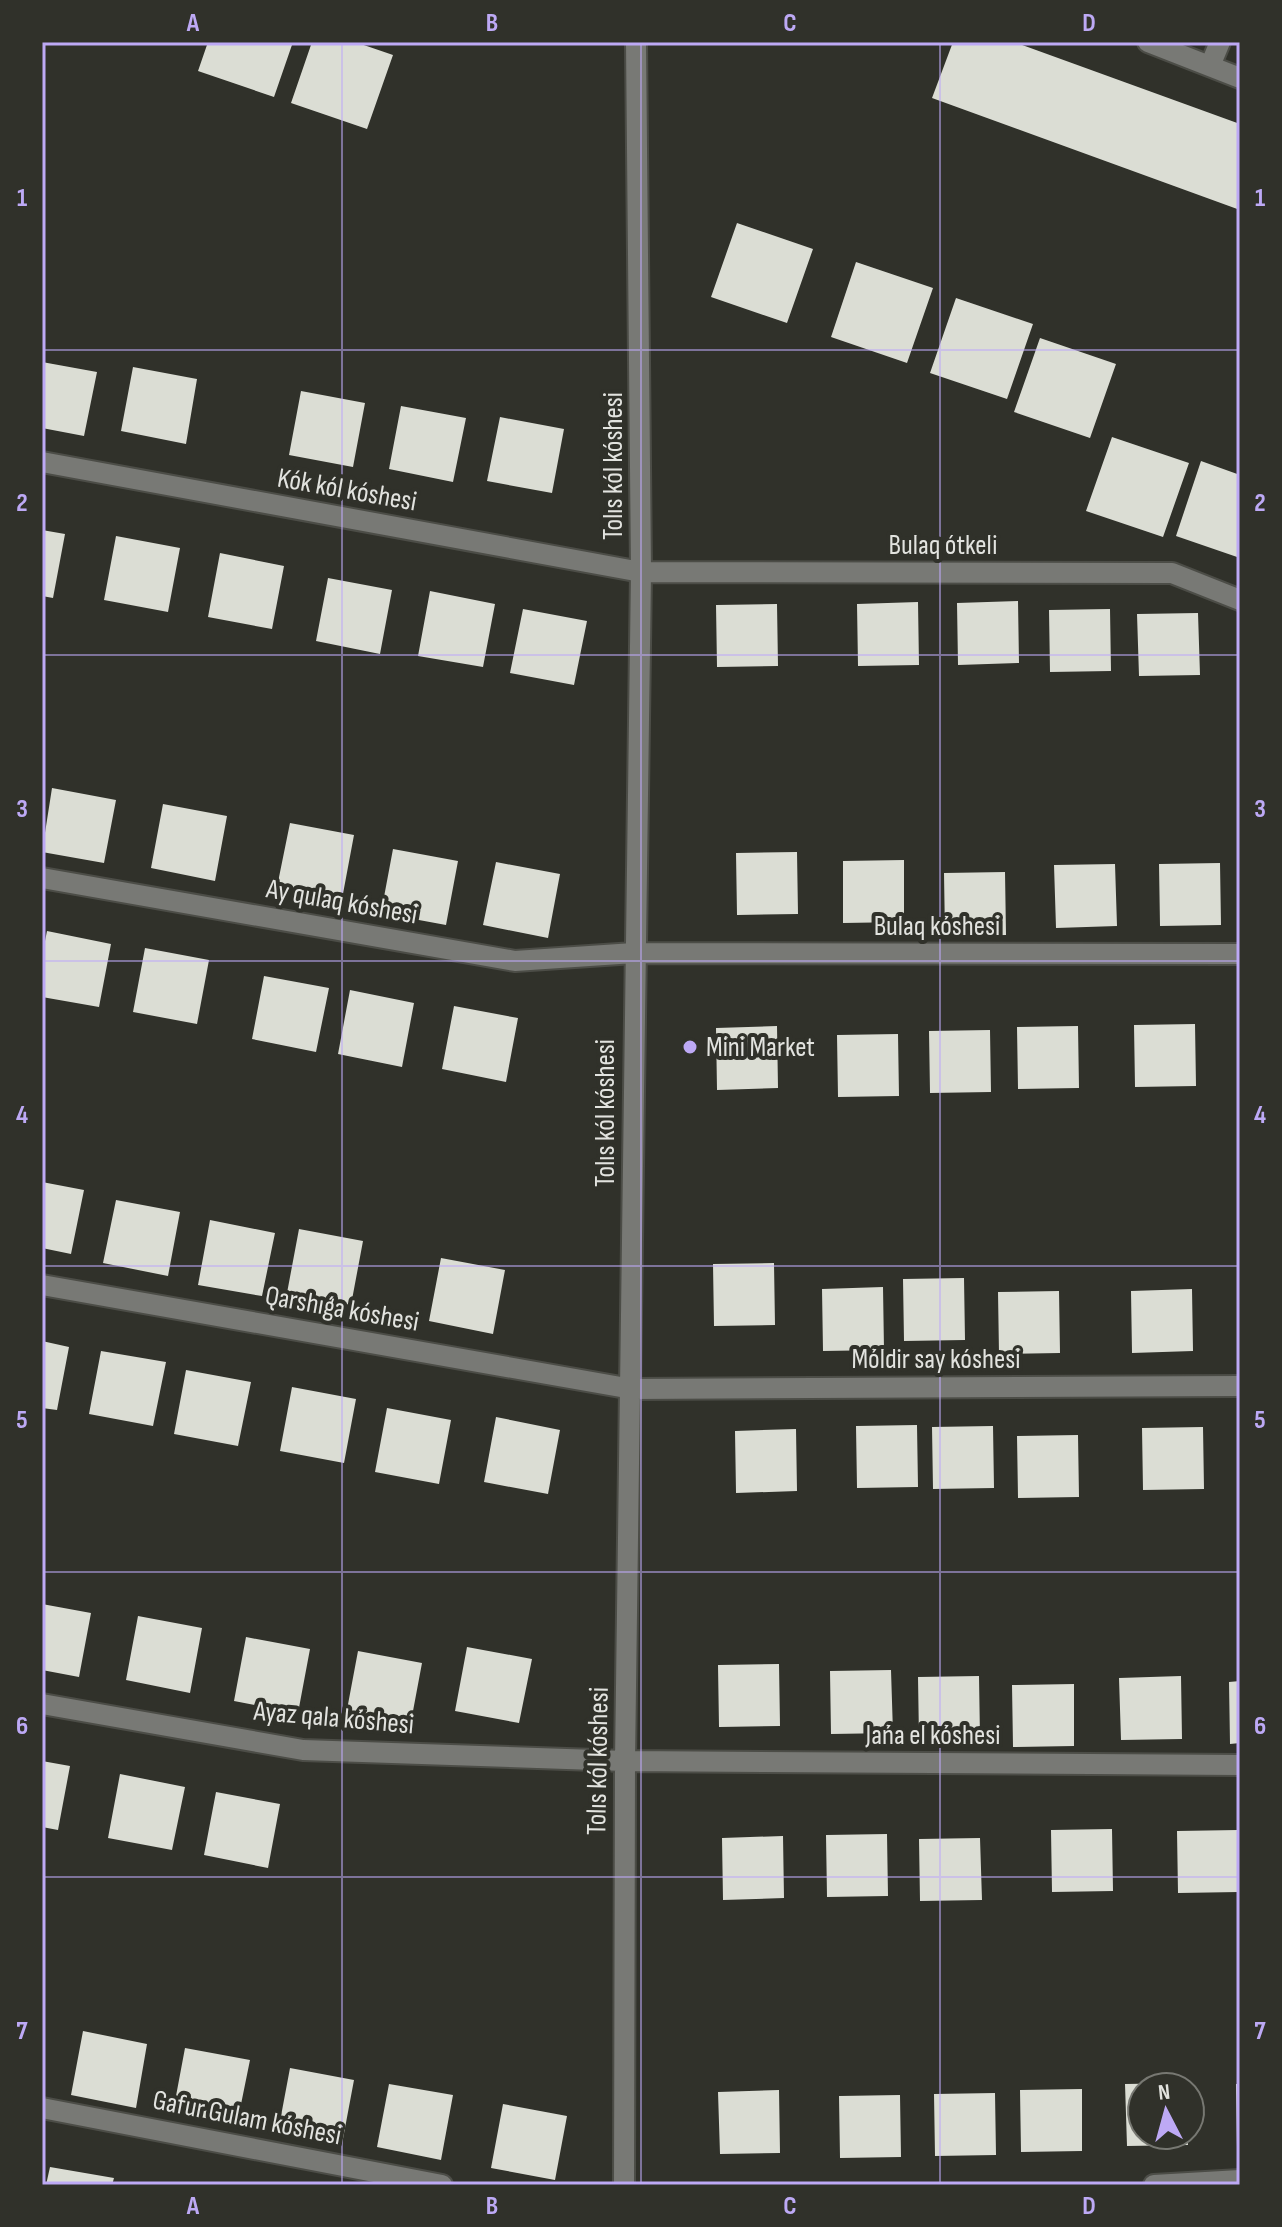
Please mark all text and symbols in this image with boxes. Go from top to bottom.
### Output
text: A [186,8,200,39]
text: B [486,8,498,39]
text: C [783,8,797,39]
text: D [1082,8,1096,39]
text: 1 [17,183,27,214]
text: 1 [1255,183,1265,214]
street label: Tolıs kól kóshesi [597,392,630,540]
street label: Kók kól kóshesi [275,462,419,518]
text: 2 [16,488,28,519]
text: 2 [1254,488,1266,519]
street label: Bulaq ótkeli [889,529,997,562]
text: 3 [16,794,28,825]
text: 3 [1254,794,1266,825]
street label: Ay qulaq kóshesi [263,872,420,932]
street label: Bulaq kóshesi [874,910,1000,943]
place label: Mini Market [706,1031,815,1064]
marker: Mini Market [681,1038,699,1056]
street label: Tolıs kól kóshesi [589,1039,622,1187]
text: 4 [16,1100,28,1131]
text: 4 [1254,1100,1266,1131]
street label: Qarshıǵa kóshesi [262,1279,422,1339]
street label: Móldir say kóshesi [851,1343,1021,1376]
text: 5 [16,1405,28,1436]
text: 5 [1254,1405,1266,1436]
street label: Tolıs kól kóshesi [580,1687,616,1835]
street label: Ayaz qala kóshesi [252,1694,415,1741]
text: 6 [16,1711,28,1742]
text: 6 [1254,1711,1266,1742]
street label: Jańa el kóshesi [864,1719,1001,1752]
text: 7 [16,2016,28,2047]
text: 7 [1254,2016,1266,2047]
north arrow [1126,2071,1206,2151]
text: N [1157,2079,1171,2107]
street label: Gafur Gulam kóshesi [150,2084,344,2152]
text: A [186,2191,200,2222]
text: B [486,2191,498,2222]
text: C [783,2191,797,2222]
text: D [1082,2191,1096,2222]

